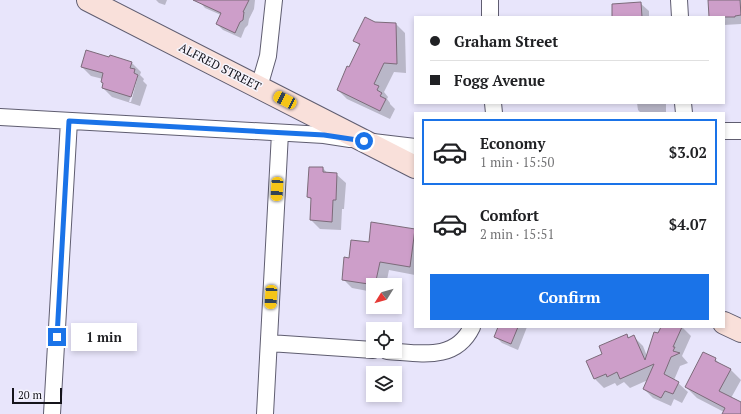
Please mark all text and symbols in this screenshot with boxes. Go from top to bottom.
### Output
text: Graham Street [454,31,558,51]
street label: ALFRED STREET [177,39,264,94]
text: Fogg Avenue [454,70,545,90]
car [272,89,298,111]
route start [355,132,373,150]
text: Economy [480,133,545,153]
icon: car [432,134,468,170]
text: $3.02 [669,142,707,162]
text: 1 min · 15:50 [480,153,554,171]
car [270,177,284,201]
text: Comfort [480,205,539,225]
icon: car [432,206,468,242]
text: $4.07 [669,214,707,234]
text: 2 min · 15:51 [480,225,554,243]
button: Confirm [430,274,709,320]
north arrow [366,278,402,314]
map controls [366,278,402,402]
car [264,285,278,309]
button: locate [366,322,402,358]
callout: 1 min [71,323,137,351]
route end [48,328,66,346]
text: 1 min [86,328,122,346]
button: layers [366,366,402,402]
scale bar [12,386,62,405]
text: 20 m [18,388,42,402]

